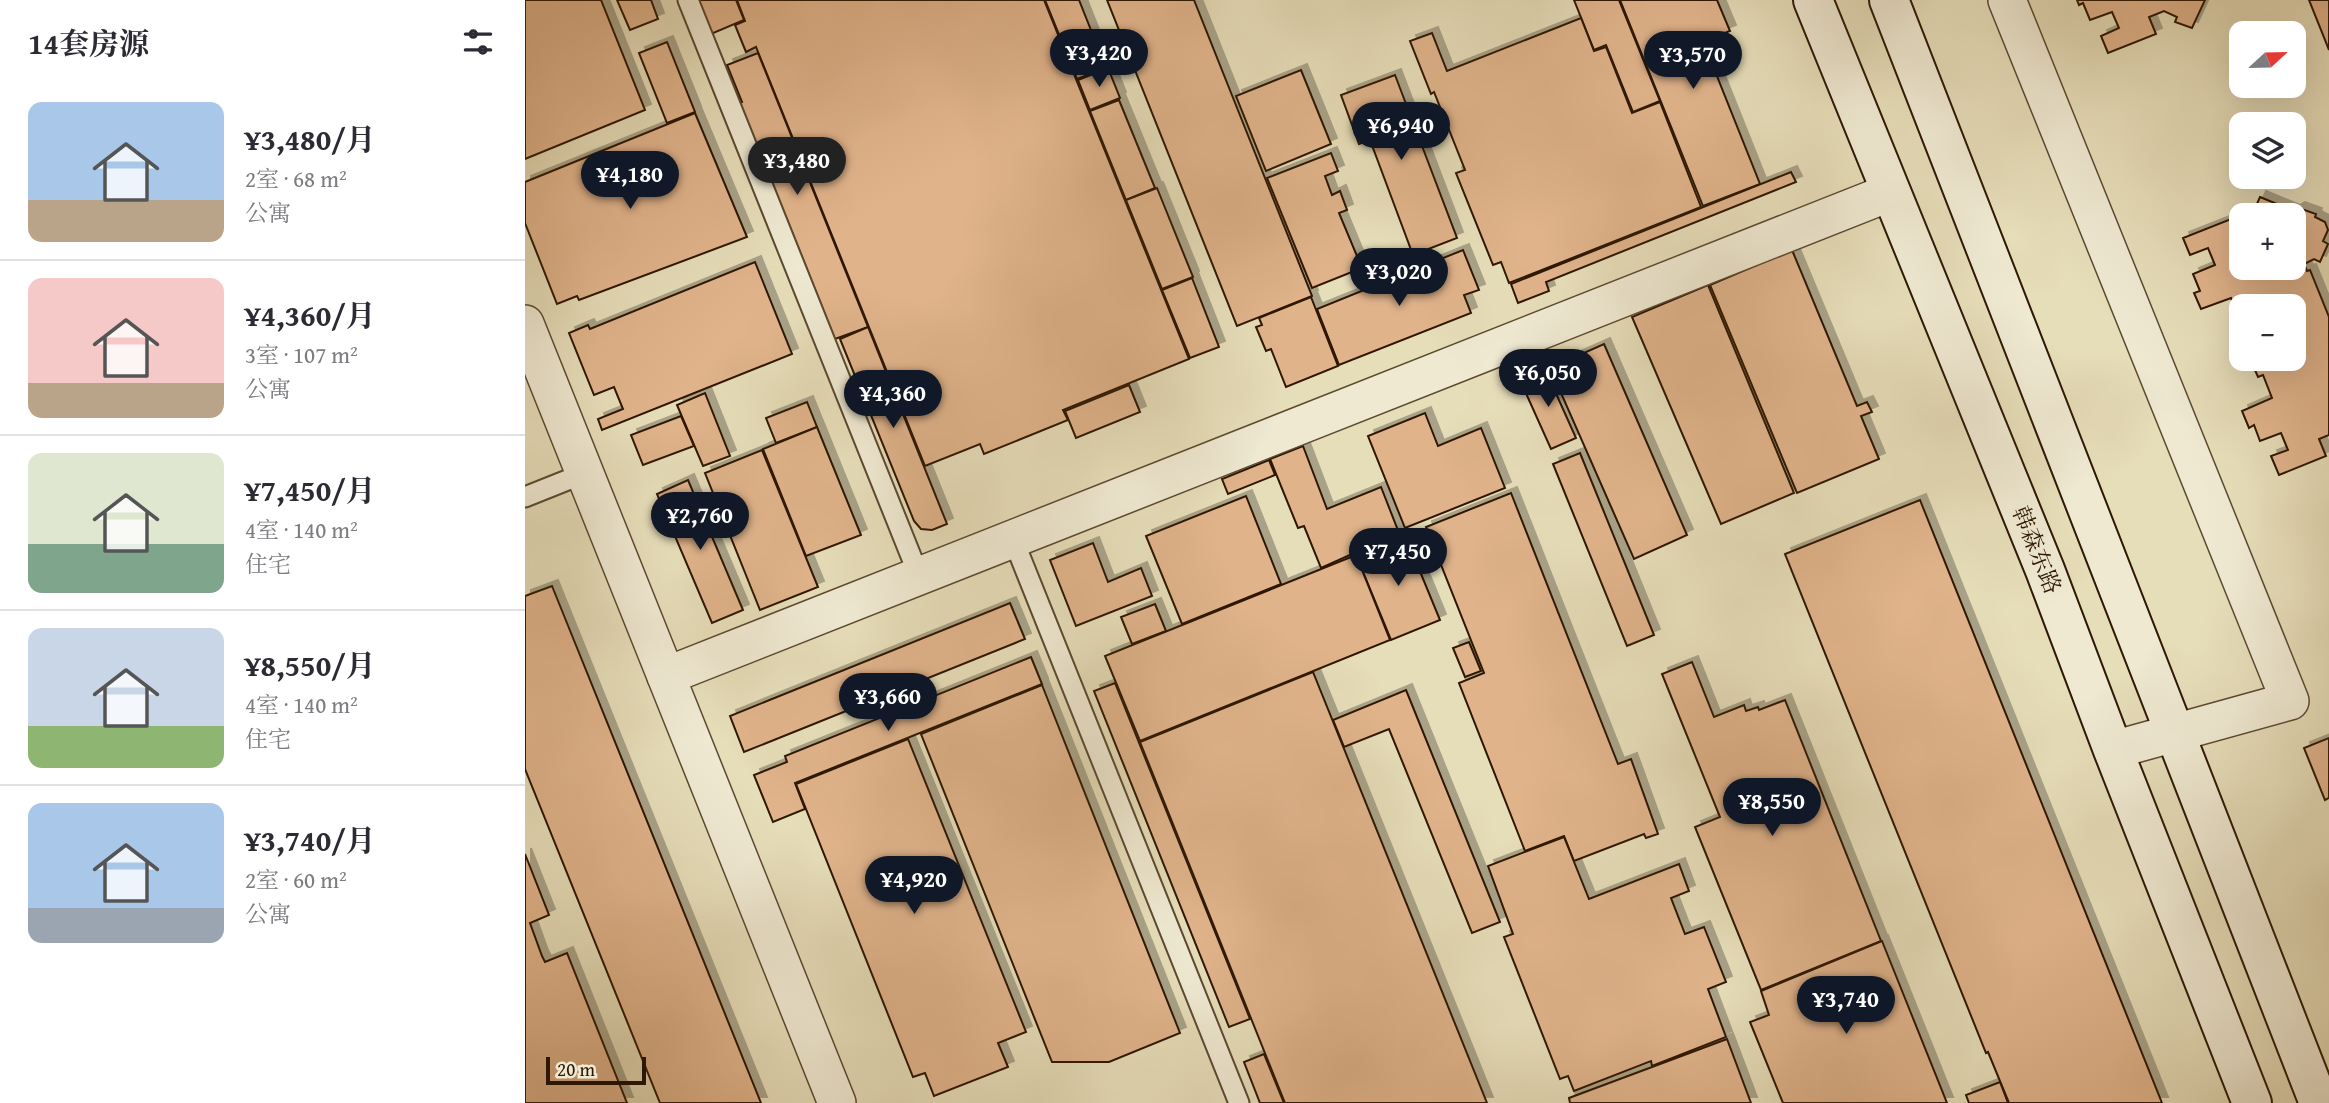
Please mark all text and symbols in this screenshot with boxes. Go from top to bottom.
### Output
text: 14套房源 [28,21,149,65]
north arrow [2229,21,2307,98]
map controls [2229,21,2306,371]
icon: filters [459,23,497,61]
pin: ¥3,420 [1042,29,1156,89]
pin: ¥3,570 [1636,32,1750,91]
text: ¥3,420 [1066,35,1132,68]
text: ¥3,570 [1660,37,1726,70]
pin: ¥6,940 [1344,102,1458,162]
text: ¥6,940 [1368,108,1434,141]
button: layers [2229,112,2306,189]
text: ¥3,480/月 [245,117,376,161]
icon: home [84,130,168,214]
pin: ¥3,480 [740,138,854,197]
text: ¥3,480 [764,143,830,176]
pin: ¥4,180 [573,152,687,211]
text: ¥4,180 [597,157,663,190]
text: 2室 · 68 m² [245,162,347,195]
text: 公寓 [245,196,291,229]
button: + [2229,203,2306,280]
pin: ¥3,020 [1342,248,1456,308]
text: ¥3,020 [1366,254,1432,287]
text: ¥4,360/月 [245,293,376,337]
button: − [2229,294,2306,371]
icon: home [84,306,168,390]
text: 3室 · 107 m² [245,338,358,371]
pin: ¥6,050 [1491,350,1605,409]
text: ¥6,050 [1515,355,1581,388]
pin: ¥4,360 [836,370,950,430]
text: 公寓 [245,372,291,405]
text: ¥4,360 [860,376,926,409]
text: ¥7,450/月 [245,468,376,512]
icon: home [84,481,168,565]
pin: ¥2,760 [643,492,757,552]
text: ¥2,760 [667,498,733,531]
street label: 韩森东路 [2005,501,2070,599]
text: 4室 · 140 m² [245,513,358,546]
pin: ¥7,450 [1341,528,1455,588]
text: ¥7,450 [1365,534,1431,567]
text: 住宅 [245,547,291,580]
text: ¥8,550/月 [245,643,376,687]
icon: home [84,656,168,740]
pin: ¥3,660 [831,674,945,733]
text: ¥3,660 [855,679,921,712]
text: 4室 · 140 m² [245,688,358,721]
text: 住宅 [245,722,291,755]
pin: ¥8,550 [1715,778,1829,838]
text: ¥8,550 [1739,784,1805,817]
text: ¥3,740/月 [245,818,376,862]
icon: home [84,831,168,915]
pin: ¥4,920 [857,856,971,916]
text: ¥4,920 [881,862,947,895]
text: 2室 · 60 m² [245,863,347,896]
text: 公寓 [245,897,291,930]
pin: ¥3,740 [1789,976,1903,1036]
text: ¥3,740 [1813,982,1879,1015]
scale bar [546,1054,646,1086]
text: 20 m [557,1055,595,1083]

